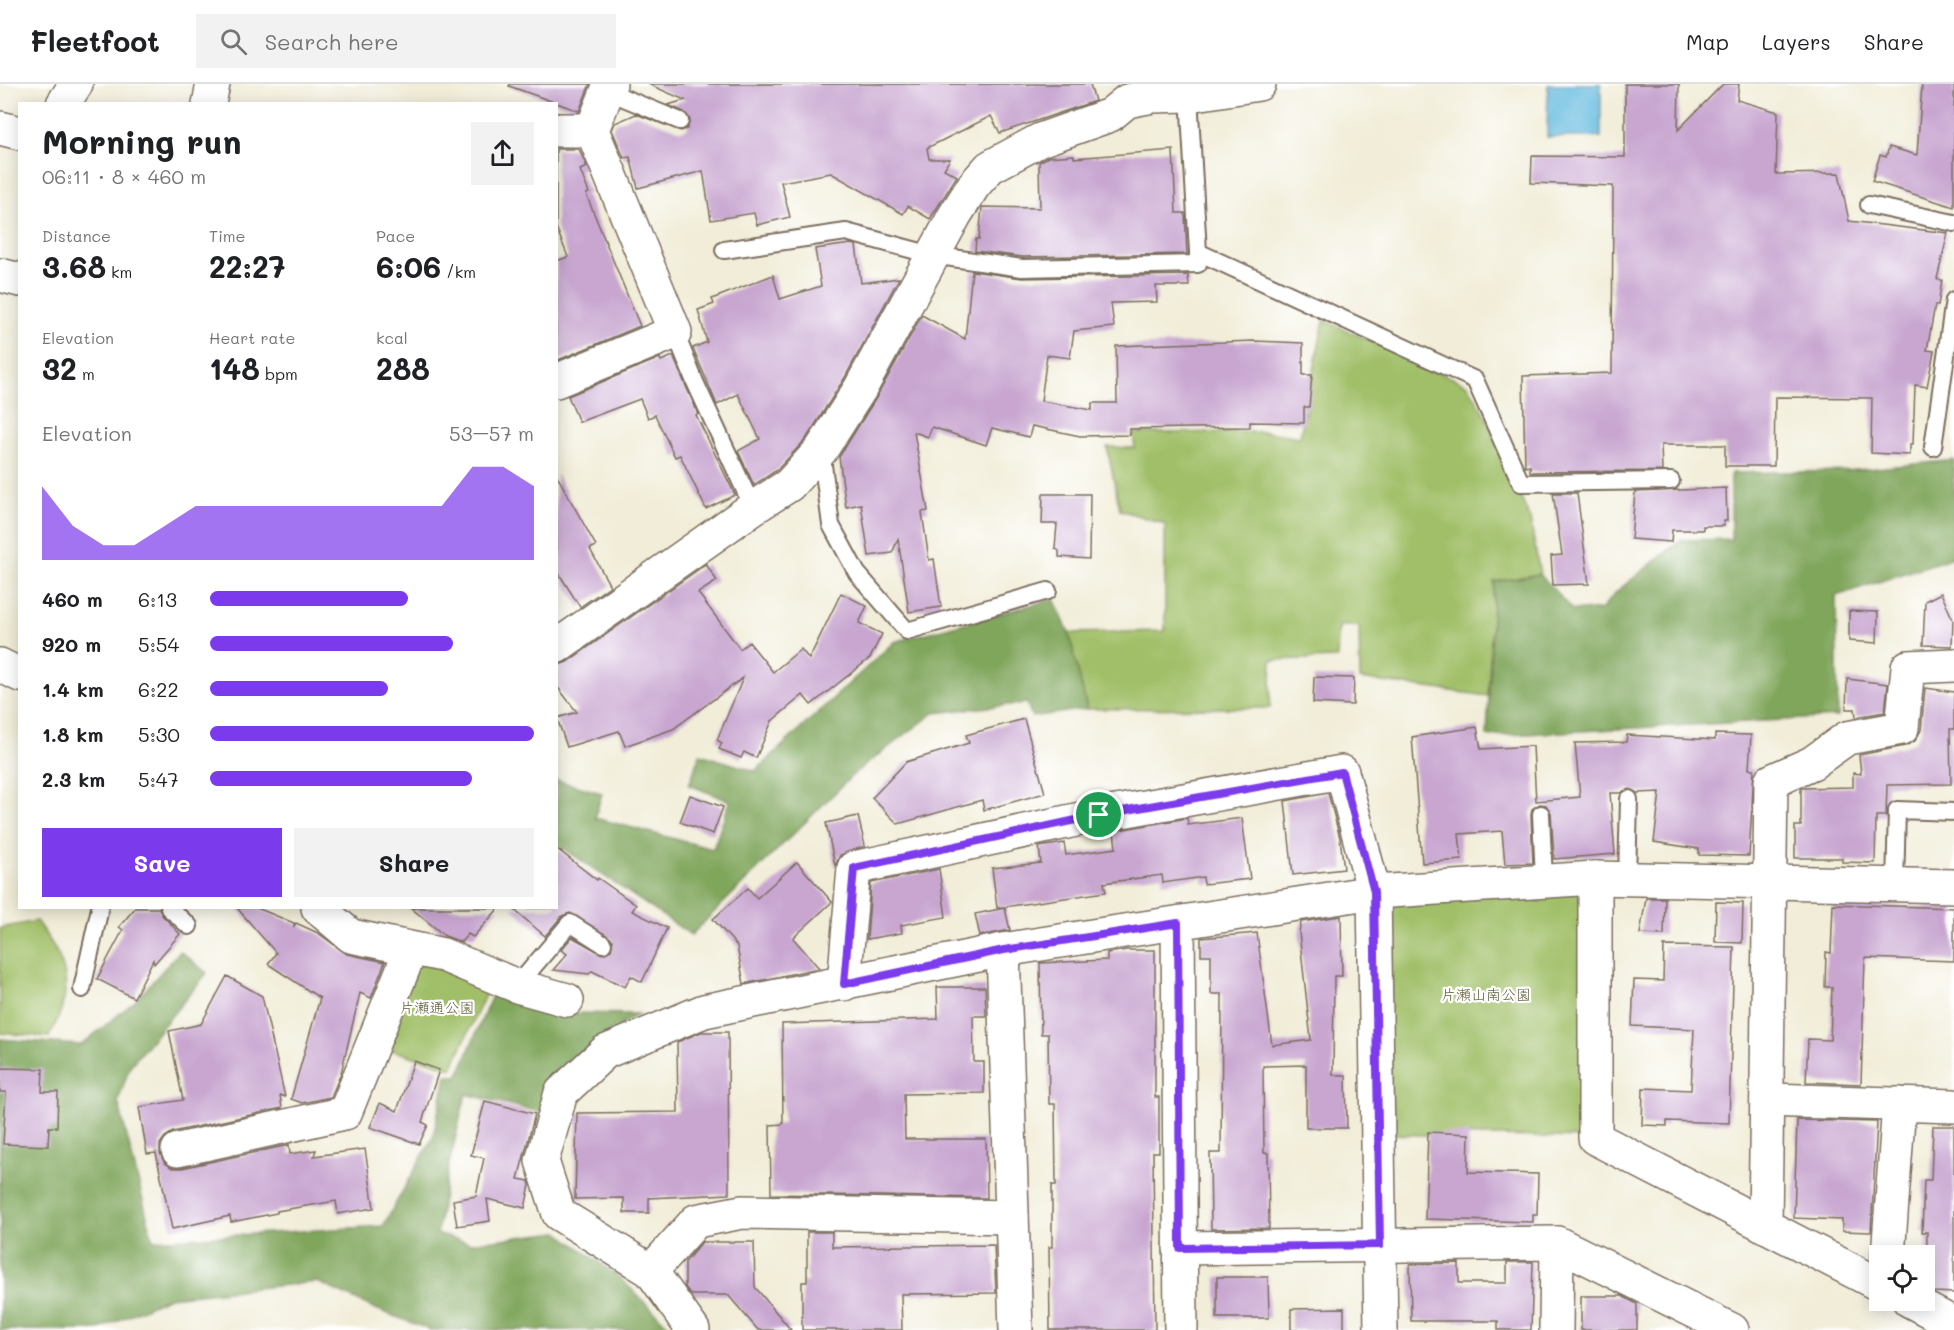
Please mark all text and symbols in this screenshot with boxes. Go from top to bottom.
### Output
search box [196,14,616,68]
text: Fleetfoot [30,23,160,59]
icon: search [217,25,250,58]
text: Search here [265,27,399,56]
text: Map [1686,28,1729,55]
text: Layers [1762,28,1831,55]
text: Share [1864,28,1924,55]
text: Morning run [42,119,242,162]
button: share [471,122,534,185]
text: 06:11 · 8 × 460 m [42,163,206,189]
text: Distance [42,225,111,246]
text: Time [209,225,245,246]
text: Pace [376,225,415,246]
text: 3.68 [42,246,106,286]
text: 22:27 [209,246,286,286]
text: 6:06 [376,246,441,286]
text: km [106,261,132,282]
text: /km [441,261,476,282]
text: Elevation [42,327,114,348]
text: Heart rate [209,327,295,348]
text: kcal [376,327,408,348]
text: 32 [42,348,77,388]
text: 148 [209,348,260,388]
text: 288 [376,348,430,388]
text: m [77,363,95,384]
text: bpm [260,363,298,384]
text: Elevation [42,420,132,446]
text: 53–57 m [449,420,534,446]
text: 460 m [42,586,103,612]
text: 6:13 [138,586,177,612]
text: 920 m [42,631,101,657]
text: 5:54 [138,631,179,657]
text: 1.4 km [42,676,104,702]
text: 6:22 [138,676,179,702]
text: 1.8 km [42,721,103,747]
text: 5:30 [138,721,180,747]
text: 2.3 km [42,766,105,792]
text: 5:47 [138,766,179,792]
pin [1073,789,1124,840]
icon: arrive [1082,798,1115,831]
button: Save [42,828,282,897]
button: Share [294,828,534,897]
park label: 片瀬山南公園 [1441,984,1531,1004]
park label: 片瀬通公園 [399,997,475,1017]
map controls [1869,1245,1935,1311]
button: locate [1869,1245,1935,1311]

